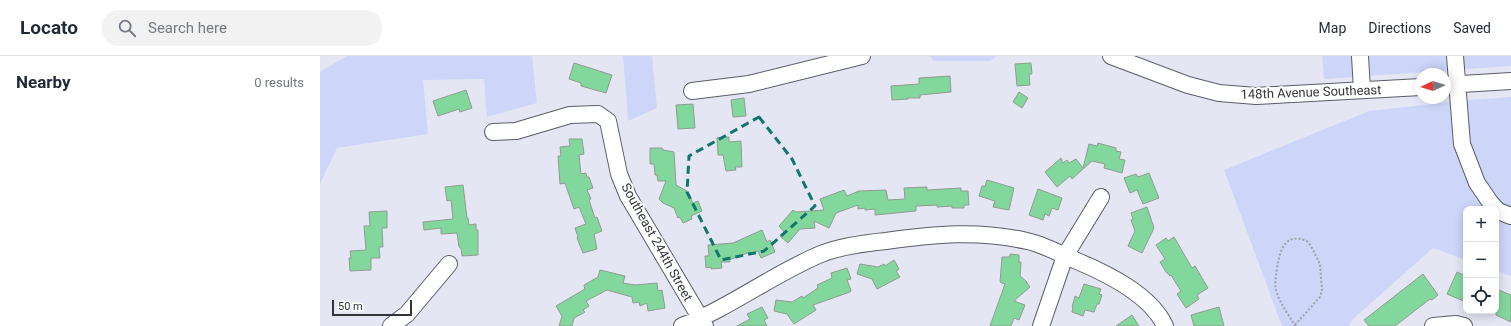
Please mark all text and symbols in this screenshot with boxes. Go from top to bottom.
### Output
search box [102,10,382,46]
text: Locato [20,16,78,39]
icon: search [116,17,138,39]
text: Search here [148,19,227,37]
text: Map [1319,20,1346,36]
text: Directions [1368,20,1431,36]
text: Saved [1453,20,1491,36]
north arrow [1415,68,1451,104]
text: Nearby [16,72,71,92]
text: 0 results [254,75,304,90]
street label: 148th Avenue Southeast [1240,82,1382,102]
street label: Southeast 244th Street [618,180,696,304]
map controls [1463,206,1499,314]
button: + [1463,206,1499,242]
button: − [1463,242,1499,278]
button: locate [1463,278,1499,314]
scale bar [332,298,412,317]
text: 50 m [338,300,363,313]

